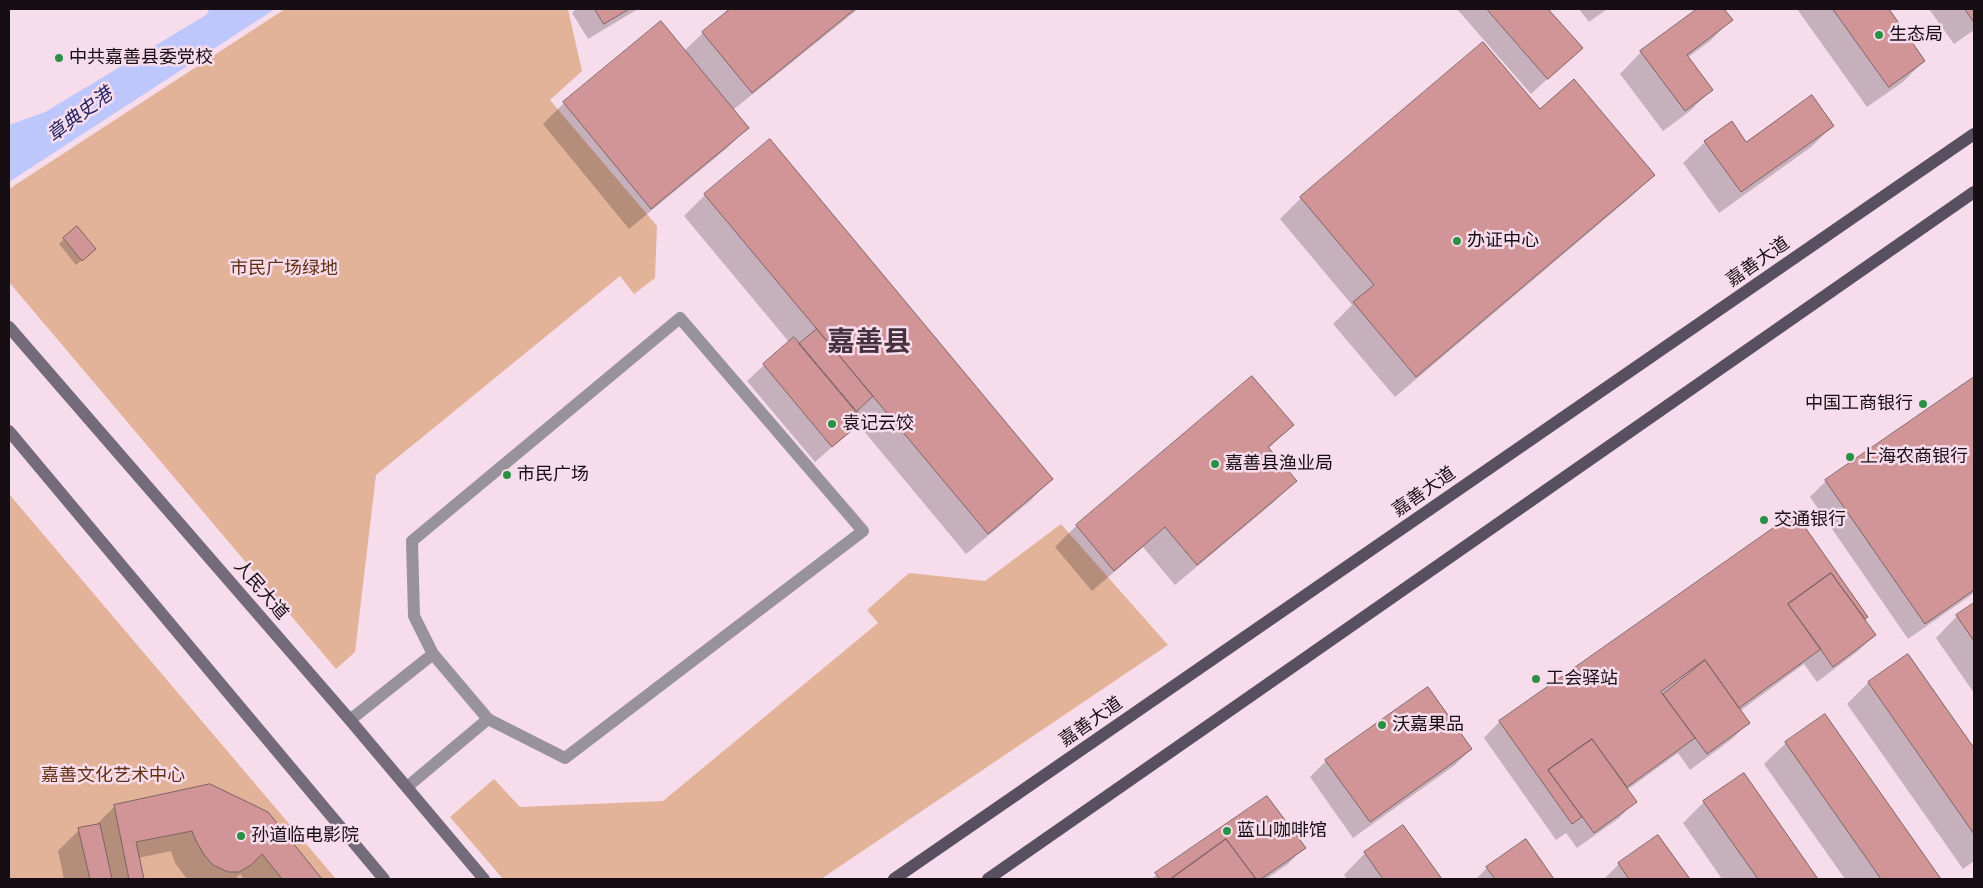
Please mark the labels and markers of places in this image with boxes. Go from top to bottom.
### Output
place label: 生态局 [1889,24,1943,46]
marker: 生态局 [1873,29,1885,41]
place label: 中共嘉善县委党校 [69,47,213,69]
marker: 中共嘉善县委党校 [53,52,65,64]
place label: 办证中心 [1467,230,1539,252]
marker: 办证中心 [1451,235,1463,247]
place label: 中国工商银行 [1805,393,1913,415]
marker: 中国工商银行 [1917,398,1929,410]
place label: 袁记云饺 [842,413,914,435]
marker: 袁记云饺 [826,418,838,430]
place label: 上海农商银行 [1860,446,1968,468]
marker: 上海农商银行 [1844,451,1856,463]
place label: 嘉善县渔业局 [1225,453,1333,475]
marker: 嘉善县渔业局 [1209,458,1221,470]
place label: 市民广场 [517,464,589,486]
marker: 市民广场 [501,469,513,481]
place label: 交通银行 [1774,509,1846,531]
marker: 交通银行 [1758,514,1770,526]
place label: 工会驿站 [1546,668,1618,690]
marker: 工会驿站 [1530,673,1542,685]
place label: 沃嘉果品 [1392,714,1464,736]
marker: 沃嘉果品 [1376,719,1388,731]
place label: 蓝山咖啡馆 [1237,820,1327,842]
place label: 孙道临电影院 [251,825,359,847]
marker: 蓝山咖啡馆 [1221,825,1233,837]
marker: 孙道临电影院 [235,830,247,842]

